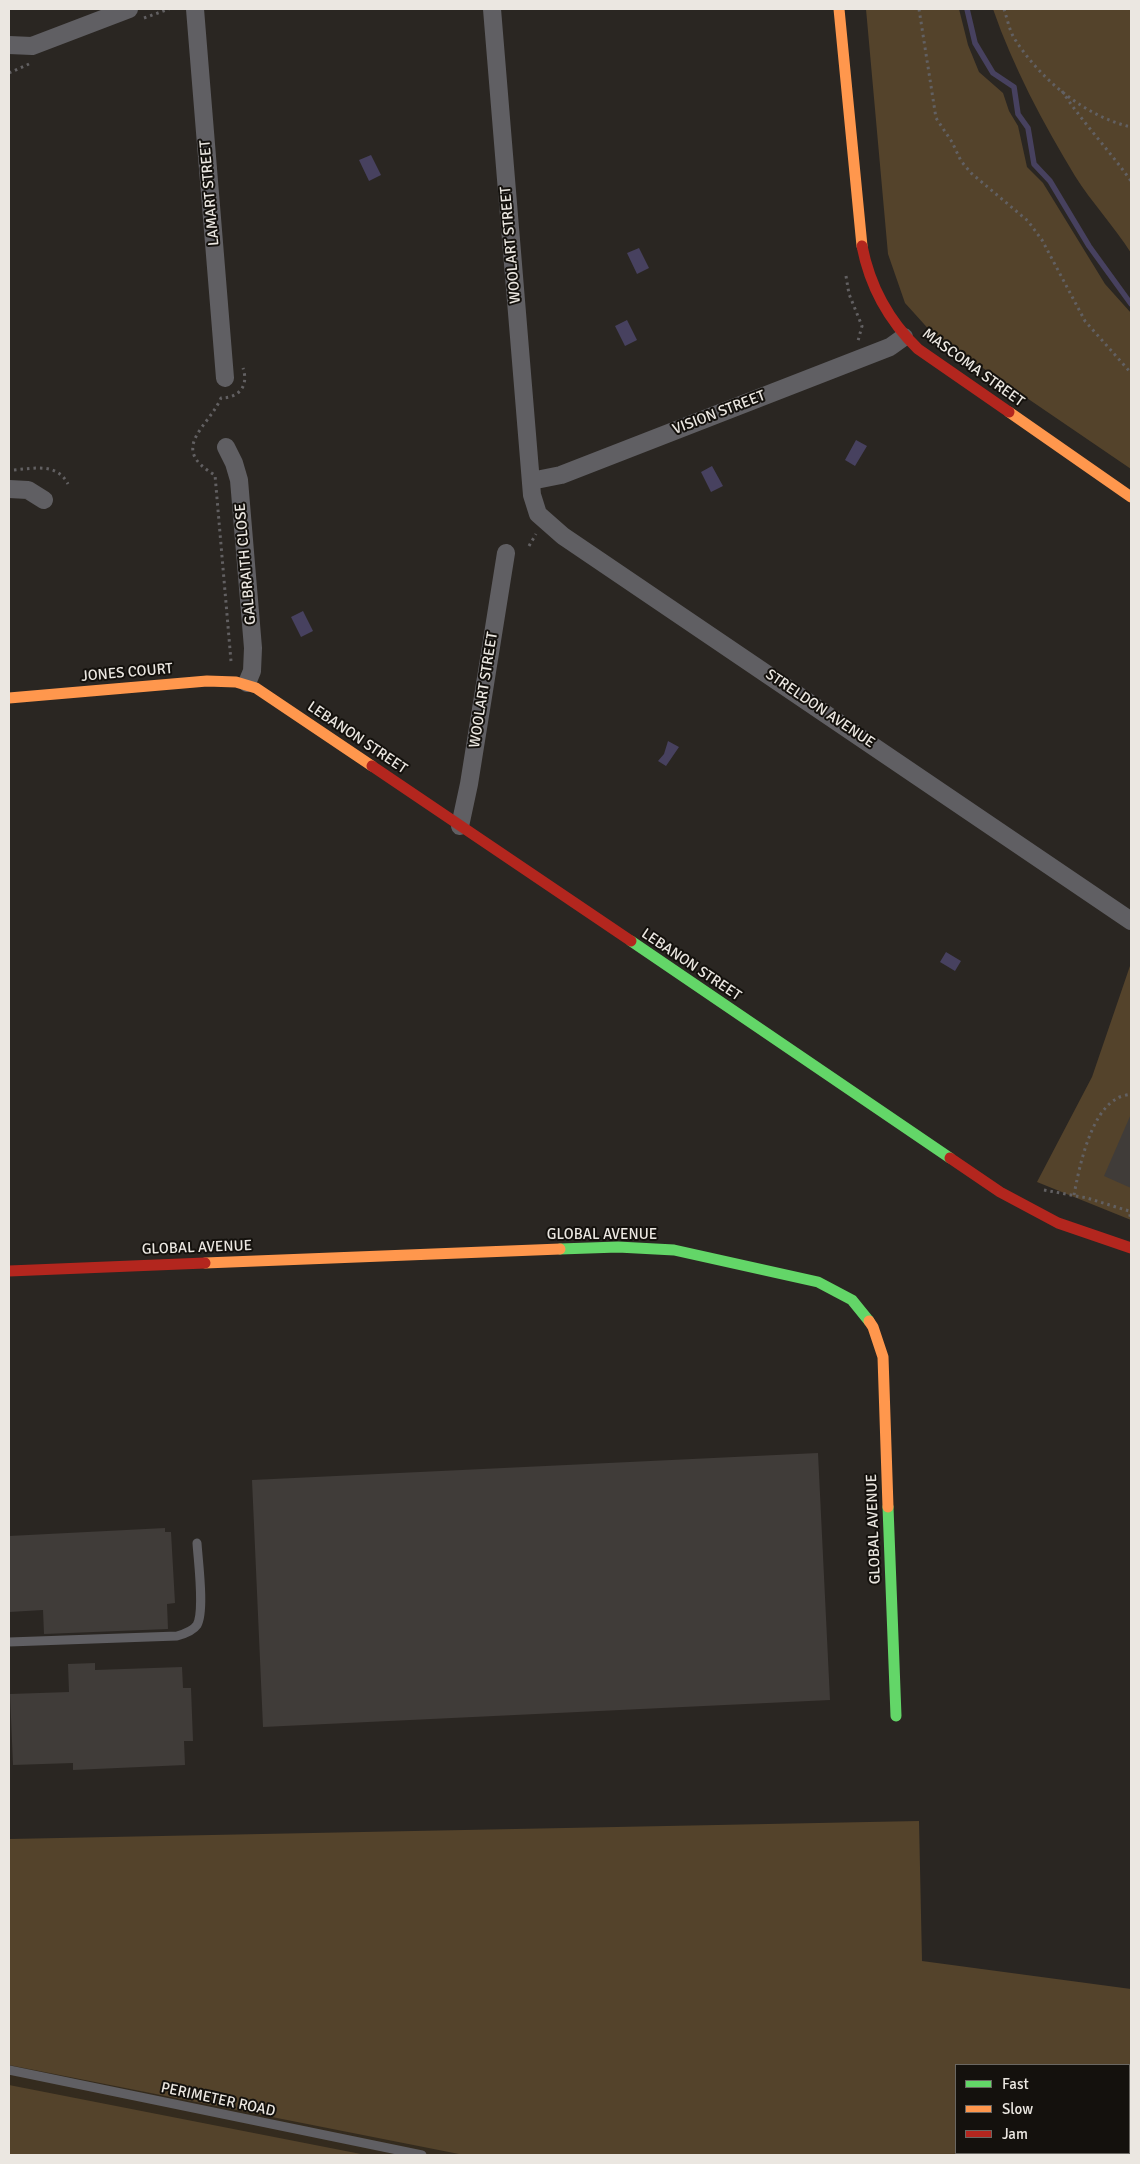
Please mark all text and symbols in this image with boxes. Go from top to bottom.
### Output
street label: LAMART STREET [196,139,224,247]
street label: WOOLART STREET [497,186,525,304]
street label: MASCOMA STREET [919,325,1027,411]
street label: VISION STREET [670,387,768,439]
street label: GALBRAITH CLOSE [232,502,260,626]
street label: WOOLART STREET [466,631,502,749]
street label: JONES COURT [80,660,174,686]
street label: STRELDON AVENUE [762,666,878,752]
street label: LEBANON STREET [304,698,410,778]
street label: LEBANON STREET [638,925,744,1005]
street label: GLOBAL AVENUE [547,1226,657,1244]
street label: GLOBAL AVENUE [142,1237,252,1259]
street label: GLOBAL AVENUE [863,1474,885,1584]
legend [955,2064,1130,2154]
text: Fast [1002,2075,1029,2093]
street label: PERIMETER ROAD [159,2079,277,2121]
text: Slow [1002,2100,1033,2118]
text: Jam [1002,2125,1028,2143]

